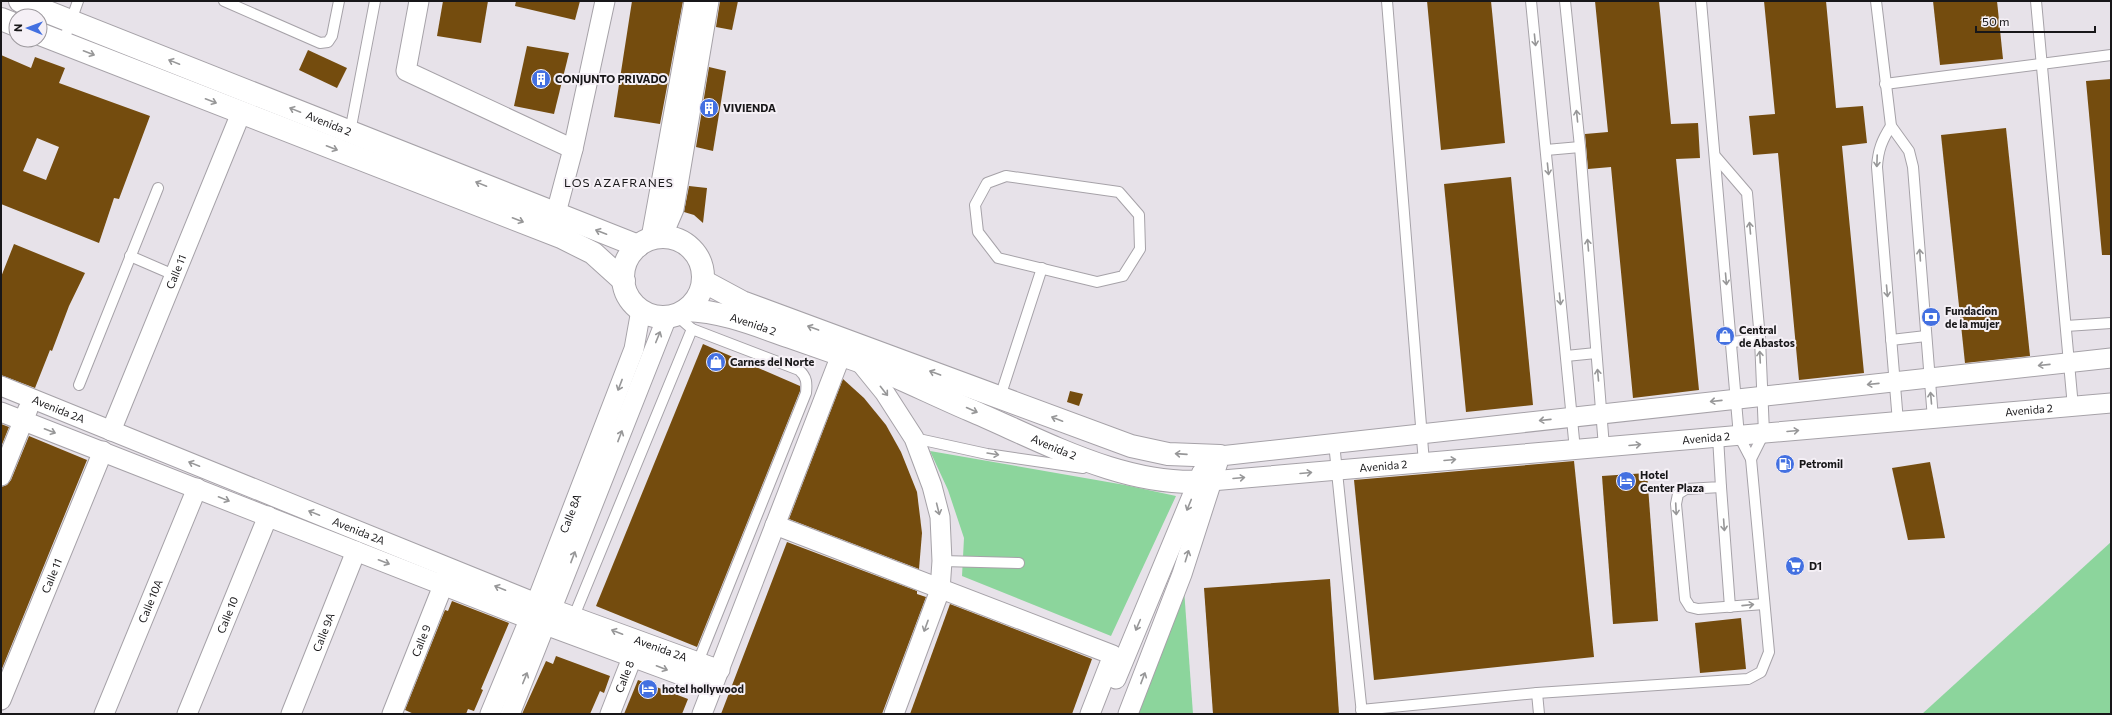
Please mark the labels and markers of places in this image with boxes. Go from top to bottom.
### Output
building icon: CONJUNTO PRIVADO [530,68,552,90]
place label: CONJUNTO PRIVADO [555,72,668,86]
building icon: VIVIENDA [698,97,720,119]
place label: VIVIENDA [723,101,776,114]
place label: Fundacion de la mujer [1945,304,2000,330]
bank icon: Fundacion de la mujer [1920,306,1942,328]
place label: Central de Abastos [1739,323,1795,349]
shop icon: Central de Abastos [1714,325,1736,347]
shop icon: Carnes del Norte [705,351,727,373]
place label: Carnes del Norte [730,355,815,368]
fuel station icon: Petromil [1774,453,1796,475]
place label: Petromil [1799,457,1843,470]
place label: Hotel Center Plaza [1640,468,1704,494]
hotel icon: Hotel Center Plaza [1615,470,1637,492]
supermarket icon: D1 [1784,555,1806,577]
place label: D1 [1809,559,1822,572]
hotel icon: hotel hollywood [637,678,659,700]
place label: hotel hollywood [662,682,744,695]

